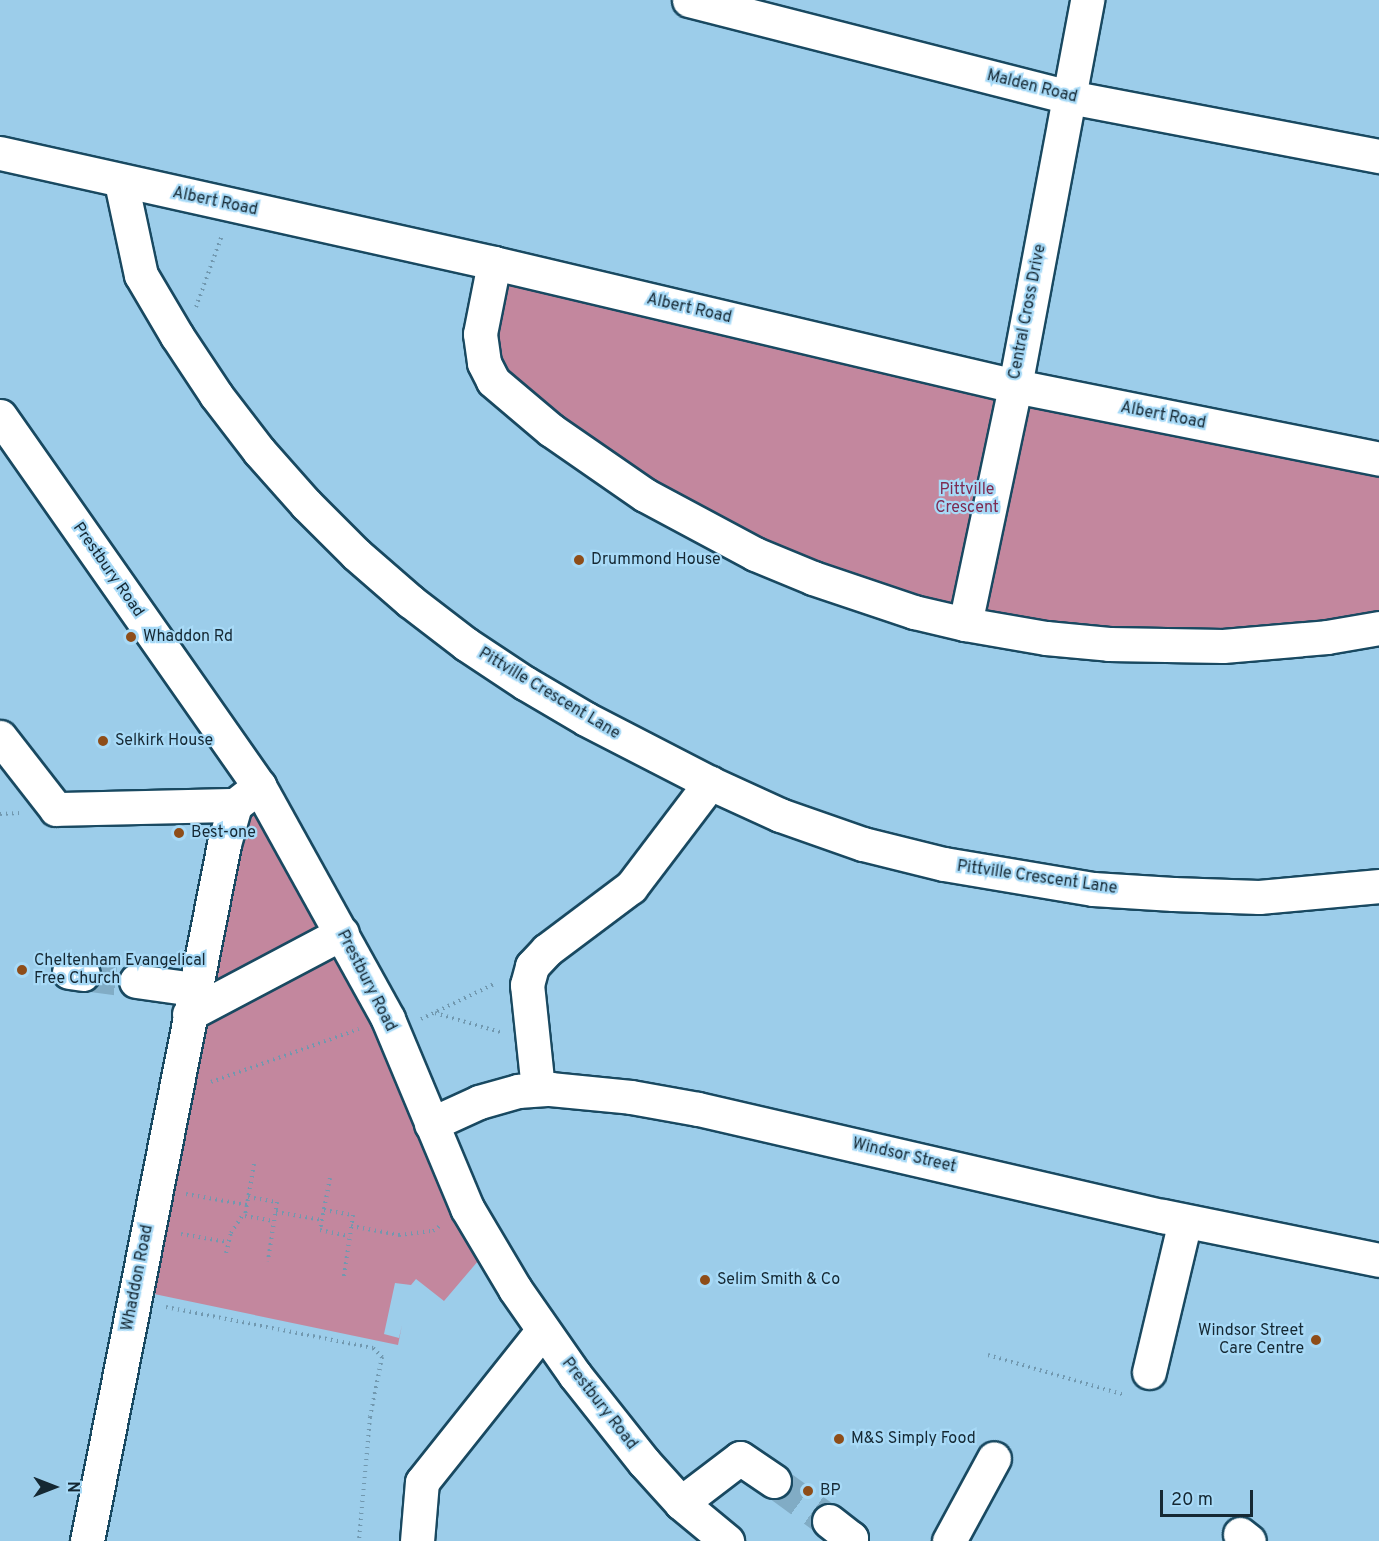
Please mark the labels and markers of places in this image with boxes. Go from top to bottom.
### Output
place label: Drummond House [591,550,721,570]
marker: Drummond House [572,553,586,567]
place label: Whaddon Rd [143,627,233,647]
marker: Whaddon Rd [124,630,138,644]
place label: Selkirk House [115,731,213,751]
marker: Selkirk House [96,734,110,748]
place label: Best-one [191,823,256,843]
marker: Best-one [172,826,186,840]
place label: Cheltenham Evangelical Free Church [34,951,206,989]
marker: Cheltenham Evangelical Free Church [15,963,29,977]
place label: Selim Smith & Co [717,1270,840,1290]
marker: Selim Smith & Co [698,1273,712,1287]
place label: Windsor Street Care Centre [1198,1321,1304,1359]
marker: Windsor Street Care Centre [1309,1333,1323,1347]
place label: M&S Simply Food [851,1429,976,1449]
marker: M&S Simply Food [832,1432,846,1446]
place label: BP [820,1481,841,1501]
marker: BP [801,1484,815,1498]

